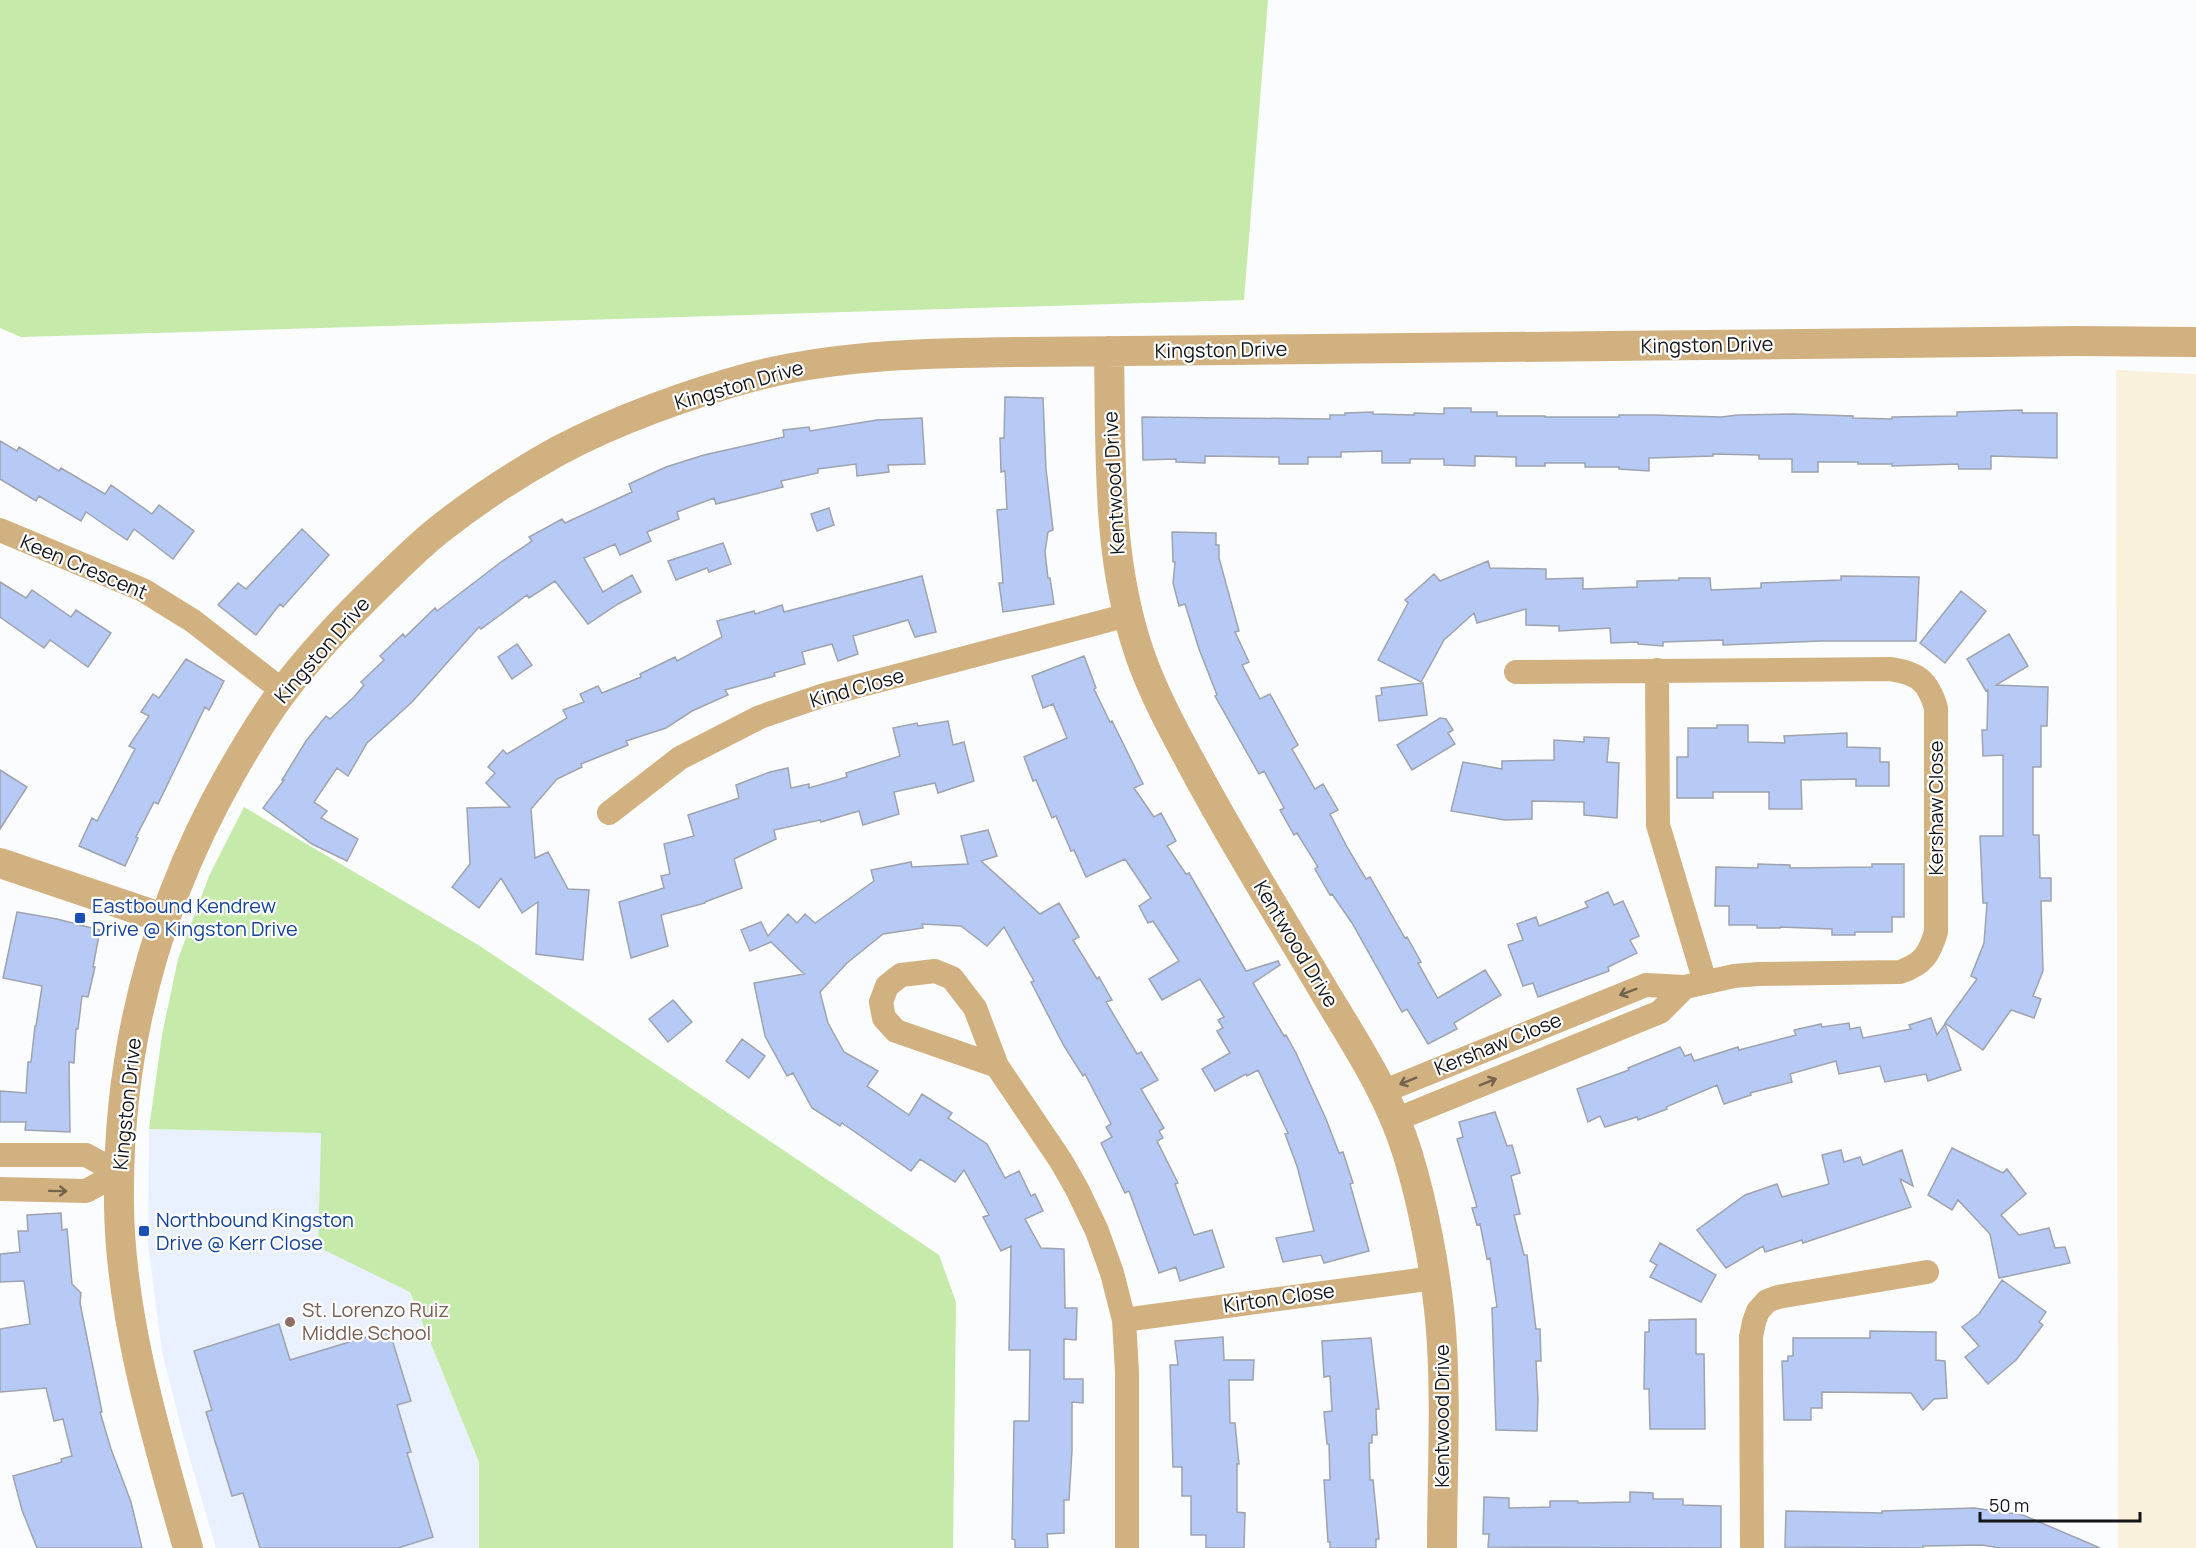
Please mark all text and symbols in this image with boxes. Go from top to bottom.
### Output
street label: Kingston Drive [1640,330,1774,359]
street label: Kingston Drive [1154,335,1288,364]
street label: Kingston Drive [671,353,806,416]
street label: Kentwood Drive [1096,411,1131,555]
street label: Keen Crescent [17,528,152,605]
street label: Kingston Drive [268,591,375,709]
street label: Kind Close [806,661,907,714]
street label: Kershaw Close [1922,741,1949,875]
street label: Kentwood Drive [1248,875,1345,1012]
place label: Eastbound Kendrew Drive @ Kingston Drive [92,892,298,942]
marker: Eastbound Kendrew Drive @ Kingston Drive [73,911,87,925]
one-way arrow [1619,987,1637,998]
street label: Kershaw Close [1430,1006,1565,1081]
street label: Kingston Drive [106,1036,147,1171]
one-way arrow [1399,1076,1418,1087]
one-way arrow [1478,1076,1497,1087]
one-way arrow [48,1185,68,1197]
place label: Northbound Kingston Drive @ Kerr Close [156,1206,354,1256]
marker: Northbound Kingston Drive @ Kerr Close [137,1224,151,1238]
street label: Kirton Close [1222,1276,1336,1319]
place label: St. Lorenzo Ruiz Middle School [302,1296,449,1346]
marker: St. Lorenzo Ruiz Middle School [283,1315,297,1329]
street label: Kentwood Drive [1428,1344,1455,1488]
scale bar [1980,1485,2140,1523]
text: 50 m [1989,1493,2029,1517]

